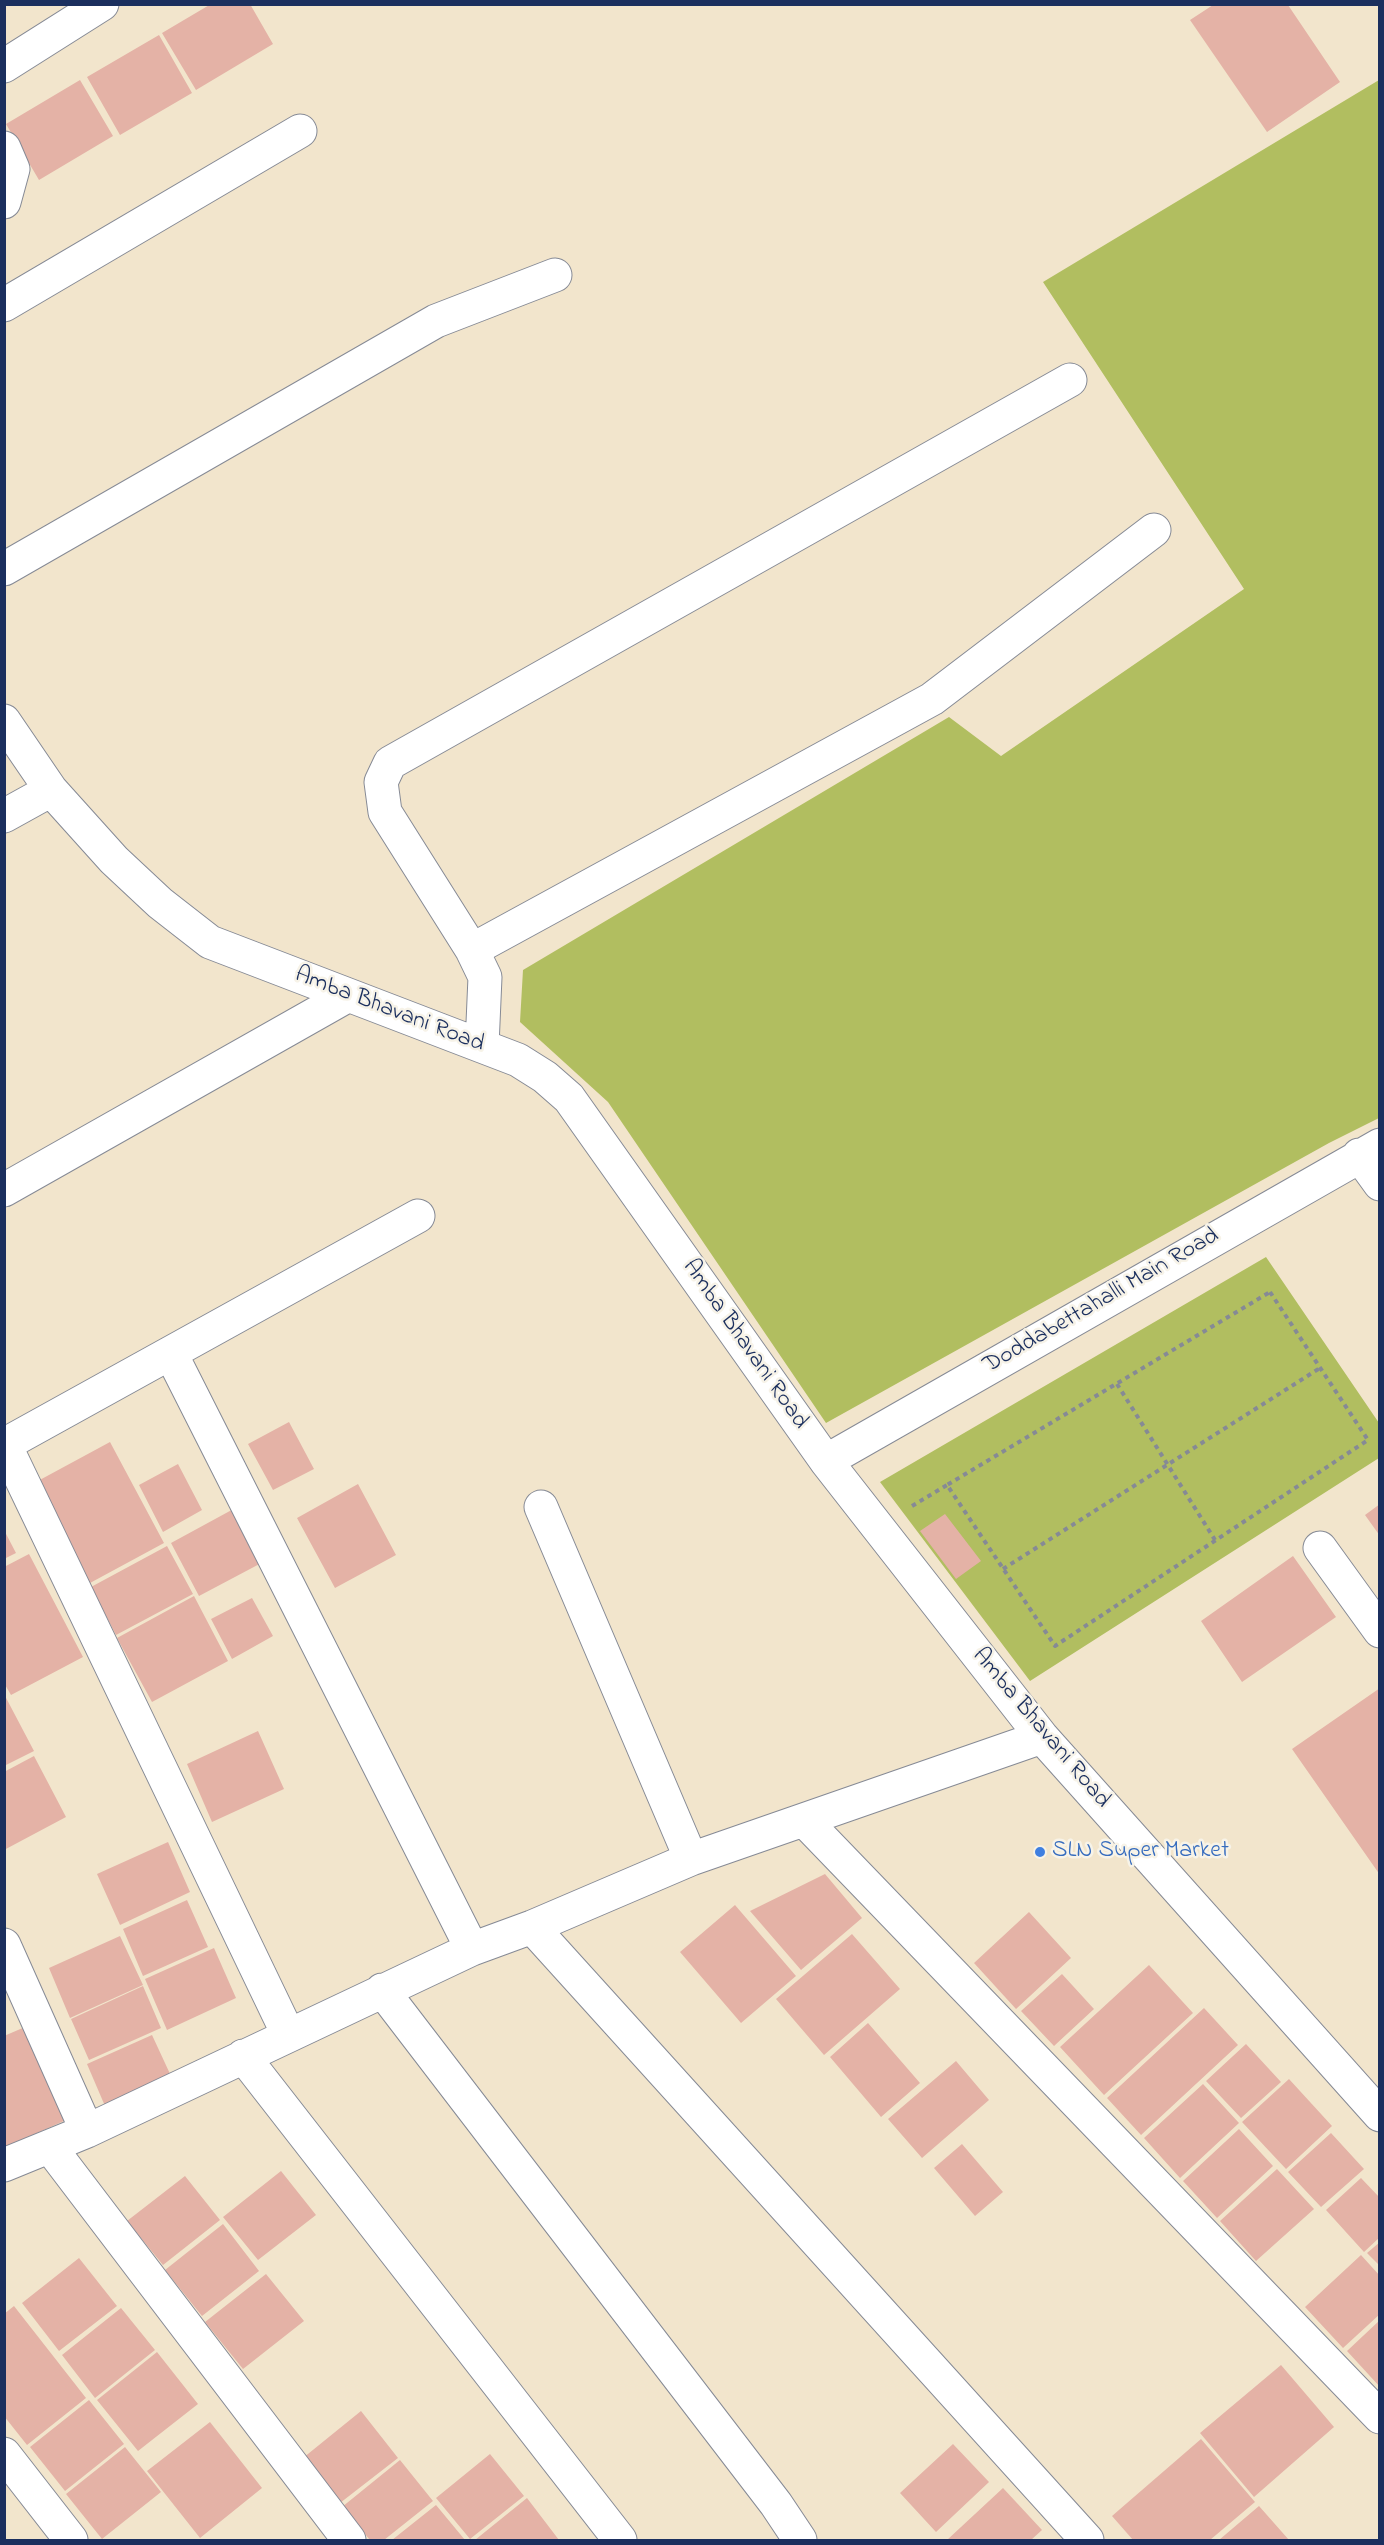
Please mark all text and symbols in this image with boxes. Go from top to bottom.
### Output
street label: Amba Bhavani Road [290,962,488,1060]
street label: Doddabettahalli Main Road [979,1223,1225,1381]
street label: Amba Bhavani Road [675,1255,813,1435]
street label: Amba Bhavani Road [964,1643,1116,1815]
place label: SLN Super Market [1052,1838,1229,1866]
marker: SLN Super Market [1033,1845,1047,1859]

